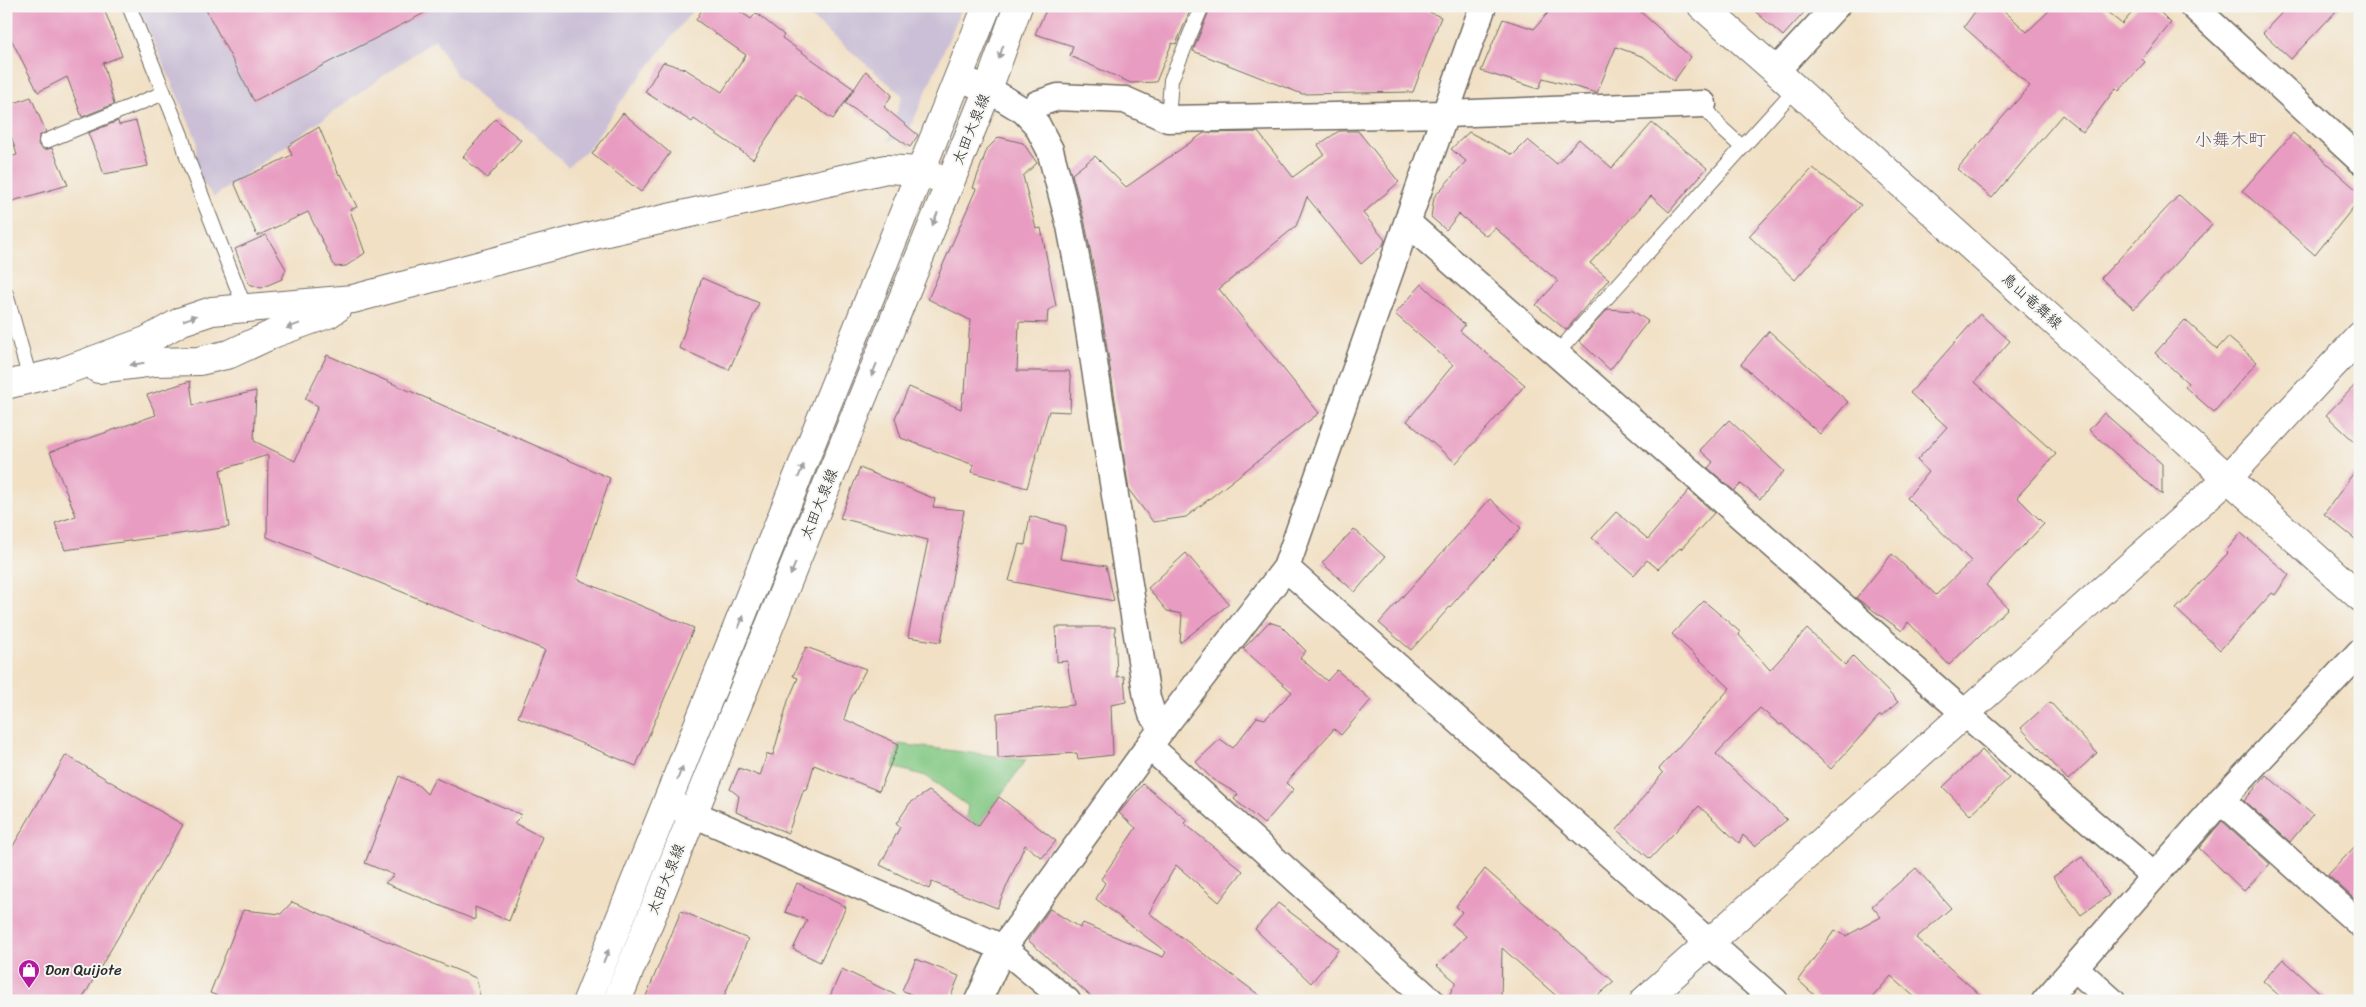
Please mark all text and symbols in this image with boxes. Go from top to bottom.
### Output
one-way arrow [997,45,1005,60]
street label: 太田大泉線 [945,89,997,169]
district label: 小舞木町 [2194,124,2266,156]
one-way arrow [930,212,938,226]
street label: 鳥山竜舞線 [1995,266,2069,336]
one-way arrow [182,314,197,321]
one-way arrow [285,323,300,330]
one-way arrow [129,361,145,369]
one-way arrow [869,363,877,377]
street label: 太田大泉線 [793,464,845,544]
one-way arrow [797,464,805,478]
one-way arrow [788,562,796,576]
one-way arrow [737,615,745,629]
one-way arrow [677,766,685,780]
street label: 太田大泉線 [640,839,692,919]
one-way arrow [602,949,610,963]
place label: Don Quijote [45,957,122,983]
shop icon: Don Quijote [17,958,41,989]

